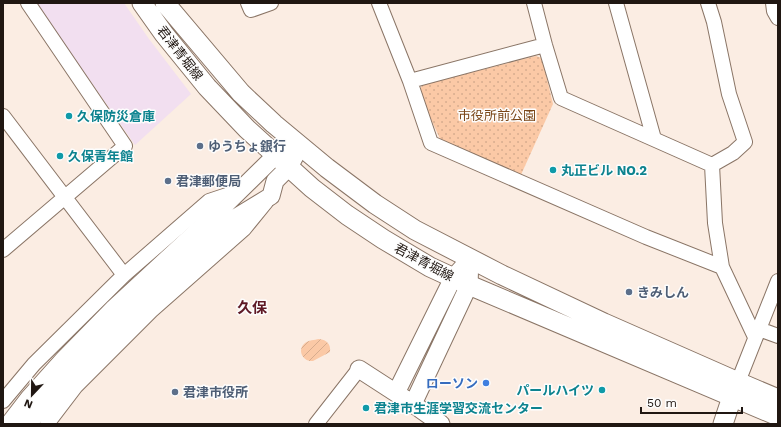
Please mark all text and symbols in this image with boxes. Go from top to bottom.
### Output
street label: 君津青堀線 [154,23,206,83]
park label: 市役所前公園 [458,108,536,123]
place label: 久保防災倉庫 [77,109,155,124]
marker: 久保防災倉庫 [64,111,74,121]
place label: ゆうちょ銀行 [208,139,286,154]
marker: ゆうちょ銀行 [195,141,205,151]
place label: 久保青年館 [68,149,133,164]
marker: 久保青年館 [55,151,65,161]
place label: 丸正ビル NO.2 [561,163,647,178]
marker: 丸正ビル NO.2 [548,165,558,175]
place label: 君津郵便局 [176,174,241,189]
marker: 君津郵便局 [163,176,173,186]
street label: 君津青堀線 [392,240,456,284]
place label: きみしん [637,285,689,300]
marker: きみしん [624,287,634,297]
district label: 久保 [237,299,268,317]
north arrow [12,375,52,415]
place label: ローソン [426,376,478,391]
marker: ローソン [481,378,491,388]
place label: パールハイツ [516,383,594,398]
place label: 君津市役所 [183,385,248,400]
marker: パールハイツ [597,385,607,395]
marker: 君津市役所 [170,387,180,397]
scale bar [641,389,742,415]
text: N [22,396,35,411]
text: 50 m [647,396,677,410]
place label: 君津市生涯学習交流センター [374,401,543,416]
marker: 君津市生涯学習交流センター [361,403,371,413]

